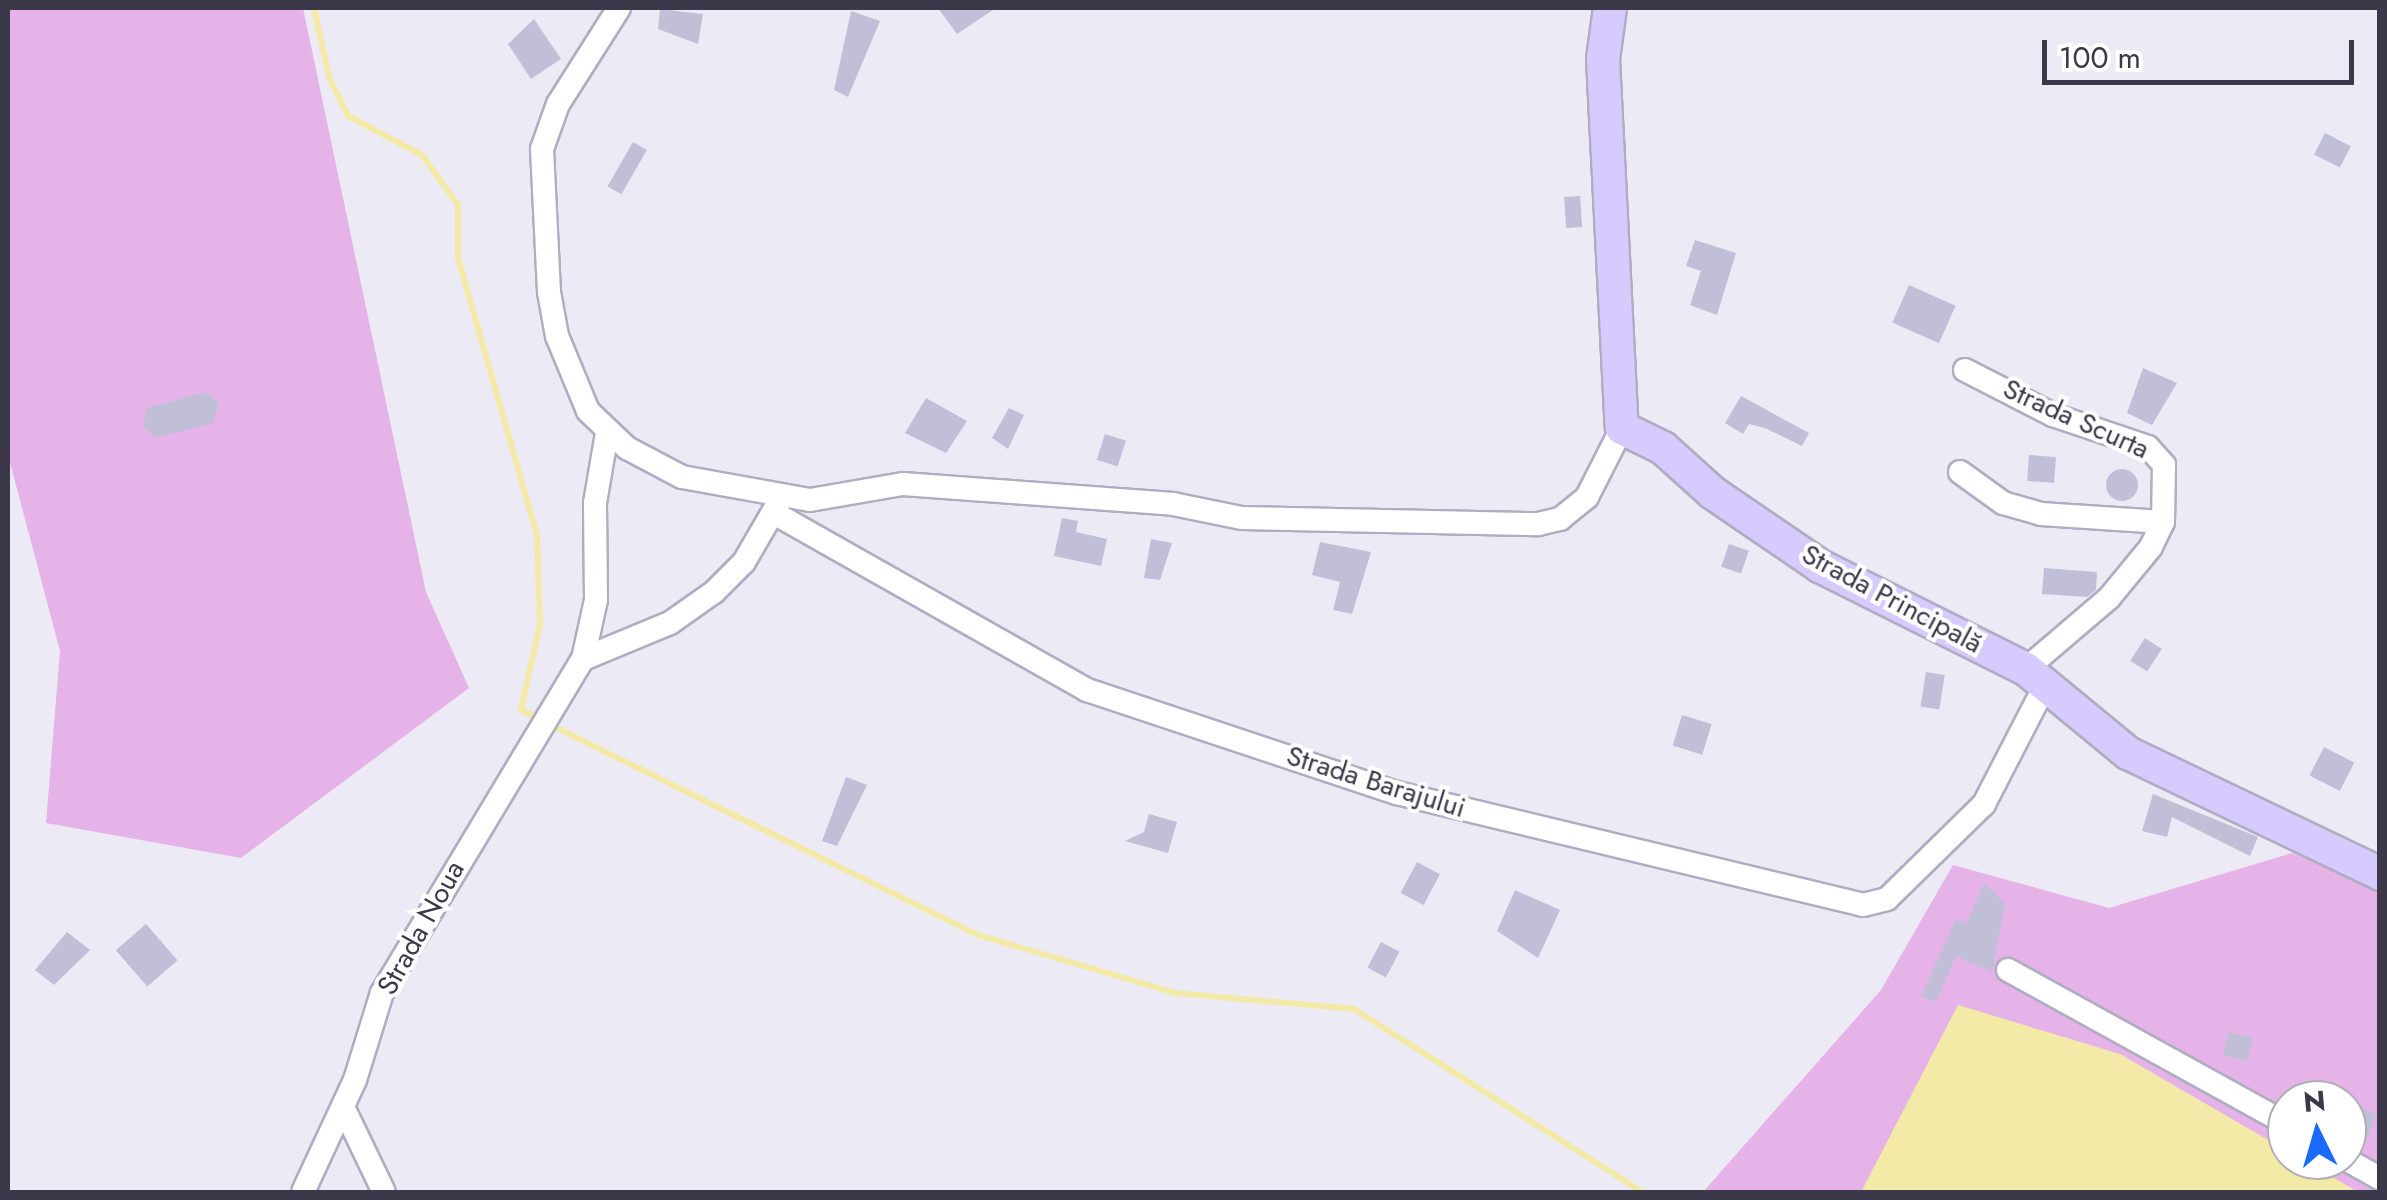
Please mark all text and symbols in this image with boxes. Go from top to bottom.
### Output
scale bar [2047,20,2360,82]
text: 100 m [2059,36,2141,79]
street label: Strada Scurta [1998,372,2154,466]
street label: Strada Principală [1796,537,1988,661]
street label: Strada Barajului [1283,739,1469,825]
street label: Strada Noua [370,855,472,1001]
north arrow [2267,1080,2367,1180]
text: N [2302,1080,2327,1123]

